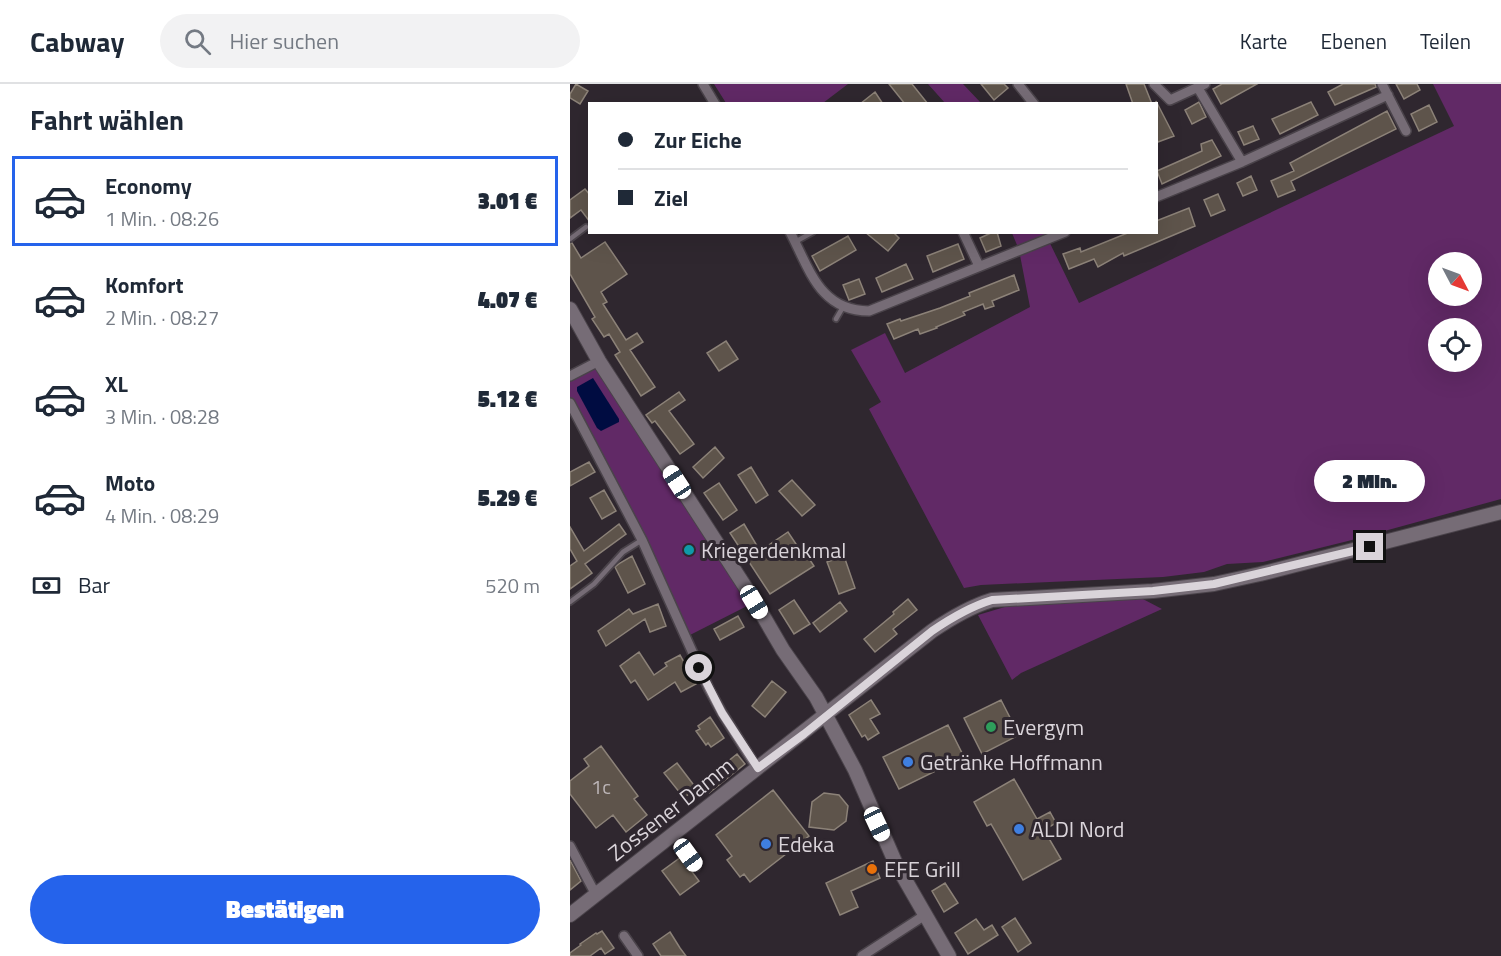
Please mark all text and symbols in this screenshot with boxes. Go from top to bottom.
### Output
search box [160,14,580,68]
text: Cabway [30,20,124,63]
text: Hier suchen [229,24,339,58]
icon: search [181,25,214,58]
text: Karte [1240,25,1287,57]
text: Ebenen [1320,25,1387,57]
text: Teilen [1420,25,1471,57]
text: Fahrt wählen [30,99,184,140]
text: Zur Eiche [654,123,742,157]
text: Economy [105,169,192,203]
icon: car [33,174,87,228]
text: Ziel [654,181,689,215]
text: 3.01 € [478,184,537,218]
text: 1 Min. · 08:26 [105,203,219,234]
north arrow [1428,252,1482,306]
map controls [1428,252,1482,372]
text: Komfort [105,268,184,302]
icon: car [33,273,87,327]
text: 4.07 € [478,283,537,317]
text: 2 Min. · 08:27 [105,302,219,333]
button: locate [1428,318,1482,372]
text: XL [105,367,128,401]
icon: car [33,372,87,426]
text: 5.12 € [478,382,537,416]
text: 3 Min. · 08:28 [105,401,219,432]
callout: 2 Min. [1314,460,1426,502]
car [660,462,694,502]
text: 2 Min. [1342,465,1397,496]
text: Moto [105,466,155,500]
icon: car [33,471,87,525]
text: 5.29 € [478,481,537,515]
text: 4 Min. · 08:29 [105,500,219,531]
place label: Kriegerdenkmal [701,533,846,567]
route end [1356,533,1383,560]
marker: Kriegerdenkmal [682,543,696,557]
text: Bar [78,568,110,602]
icon: cash [30,569,63,602]
text: 520 m [485,570,540,601]
car [737,582,771,622]
route start [685,654,712,681]
place label: Evergym [1003,710,1084,744]
marker: Evergym [984,720,998,734]
place label: Getränke Hoffmann [920,745,1103,779]
street label: Zossener Damm [601,749,741,869]
marker: Getränke Hoffmann [901,755,915,769]
house number: 1c [591,771,611,802]
car [861,804,893,844]
place label: ALDI Nord [1031,812,1124,846]
marker: ALDI Nord [1012,822,1026,836]
place label: Edeka [778,827,834,861]
car [670,835,706,875]
marker: Edeka [759,837,773,851]
place label: EFE Grill [884,852,961,886]
marker: EFE Grill [865,862,879,876]
button: Bestätigen [30,875,540,944]

